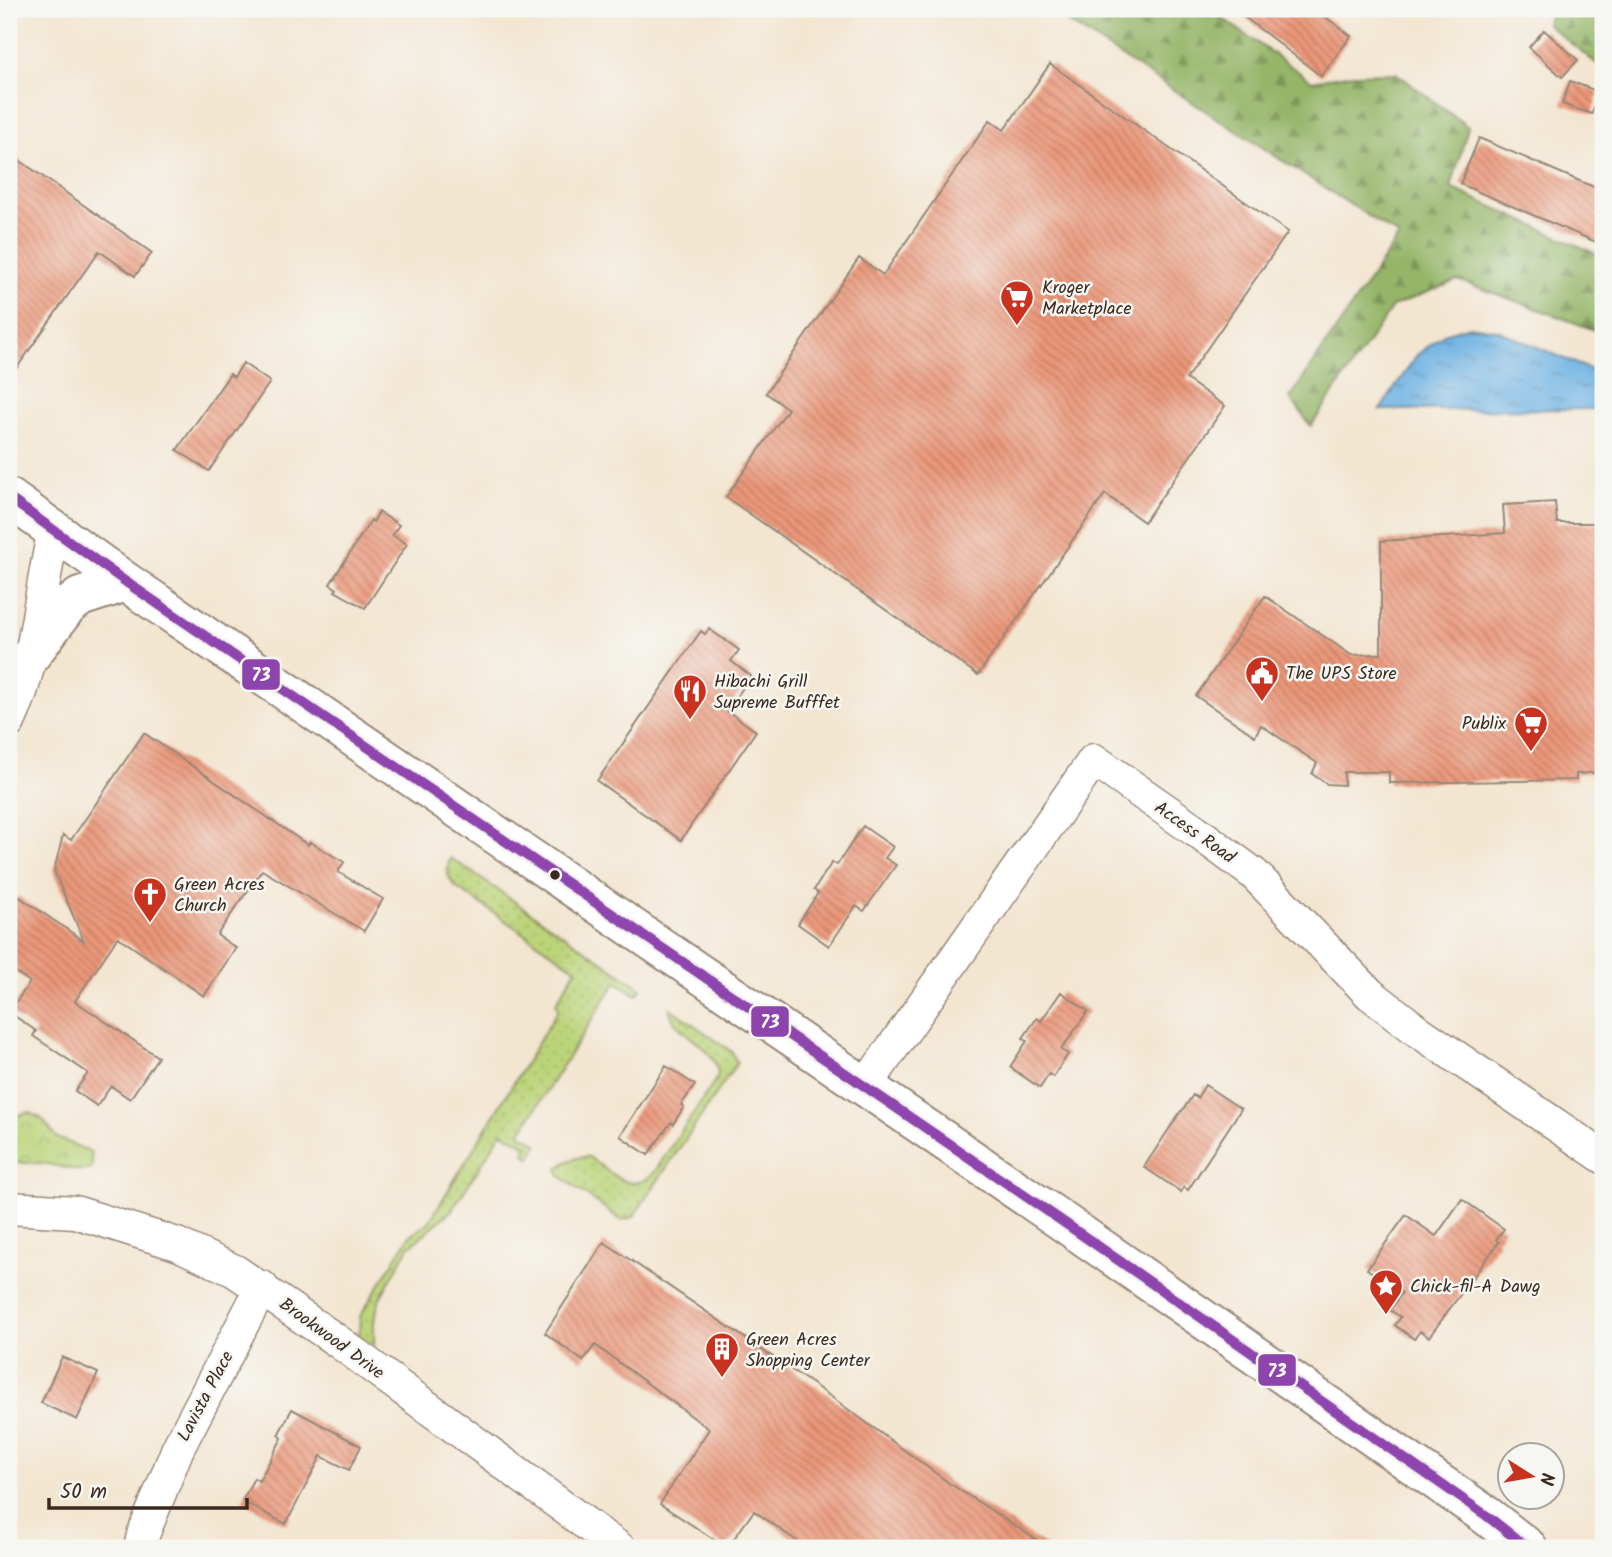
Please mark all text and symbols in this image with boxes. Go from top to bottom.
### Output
place label: Kroger Marketplace [1042,274,1132,324]
supermarket icon: Kroger Marketplace [998,278,1036,327]
public building icon: The UPS Store [1243,654,1281,703]
line badge: 73 [241,658,281,691]
place label: The UPS Store [1286,660,1397,689]
text: 73 [251,661,271,691]
place label: Hibachi Grill Supreme Bufffet [714,668,841,718]
restaurant icon: Hibachi Grill Supreme Bufffet [671,672,709,721]
supermarket icon: Publix [1512,704,1550,753]
place label: Publix [1462,710,1506,739]
street label: Access Road [1147,794,1242,873]
unlabelled marker [548,868,562,882]
place label: Green Acres Church [174,871,265,921]
church icon: Green Acres Church [131,875,169,924]
line badge: 73 [750,1005,790,1038]
text: 73 [760,1008,780,1038]
place icon: Chick-fil-A Dawg [1367,1267,1405,1316]
place label: Chick-fil-A Dawg [1410,1273,1540,1302]
street label: Brookwood Drive [272,1291,390,1387]
place label: Green Acres Shopping Center [746,1326,871,1376]
building icon: Green Acres Shopping Center [703,1330,741,1379]
street label: Lavista Place [170,1346,242,1447]
line badge: 73 [1257,1353,1297,1387]
text: 73 [1267,1357,1287,1387]
north arrow [1496,1442,1566,1512]
scale bar [49,1466,247,1510]
text: N [1530,1470,1562,1488]
text: 50 m [60,1476,107,1509]

